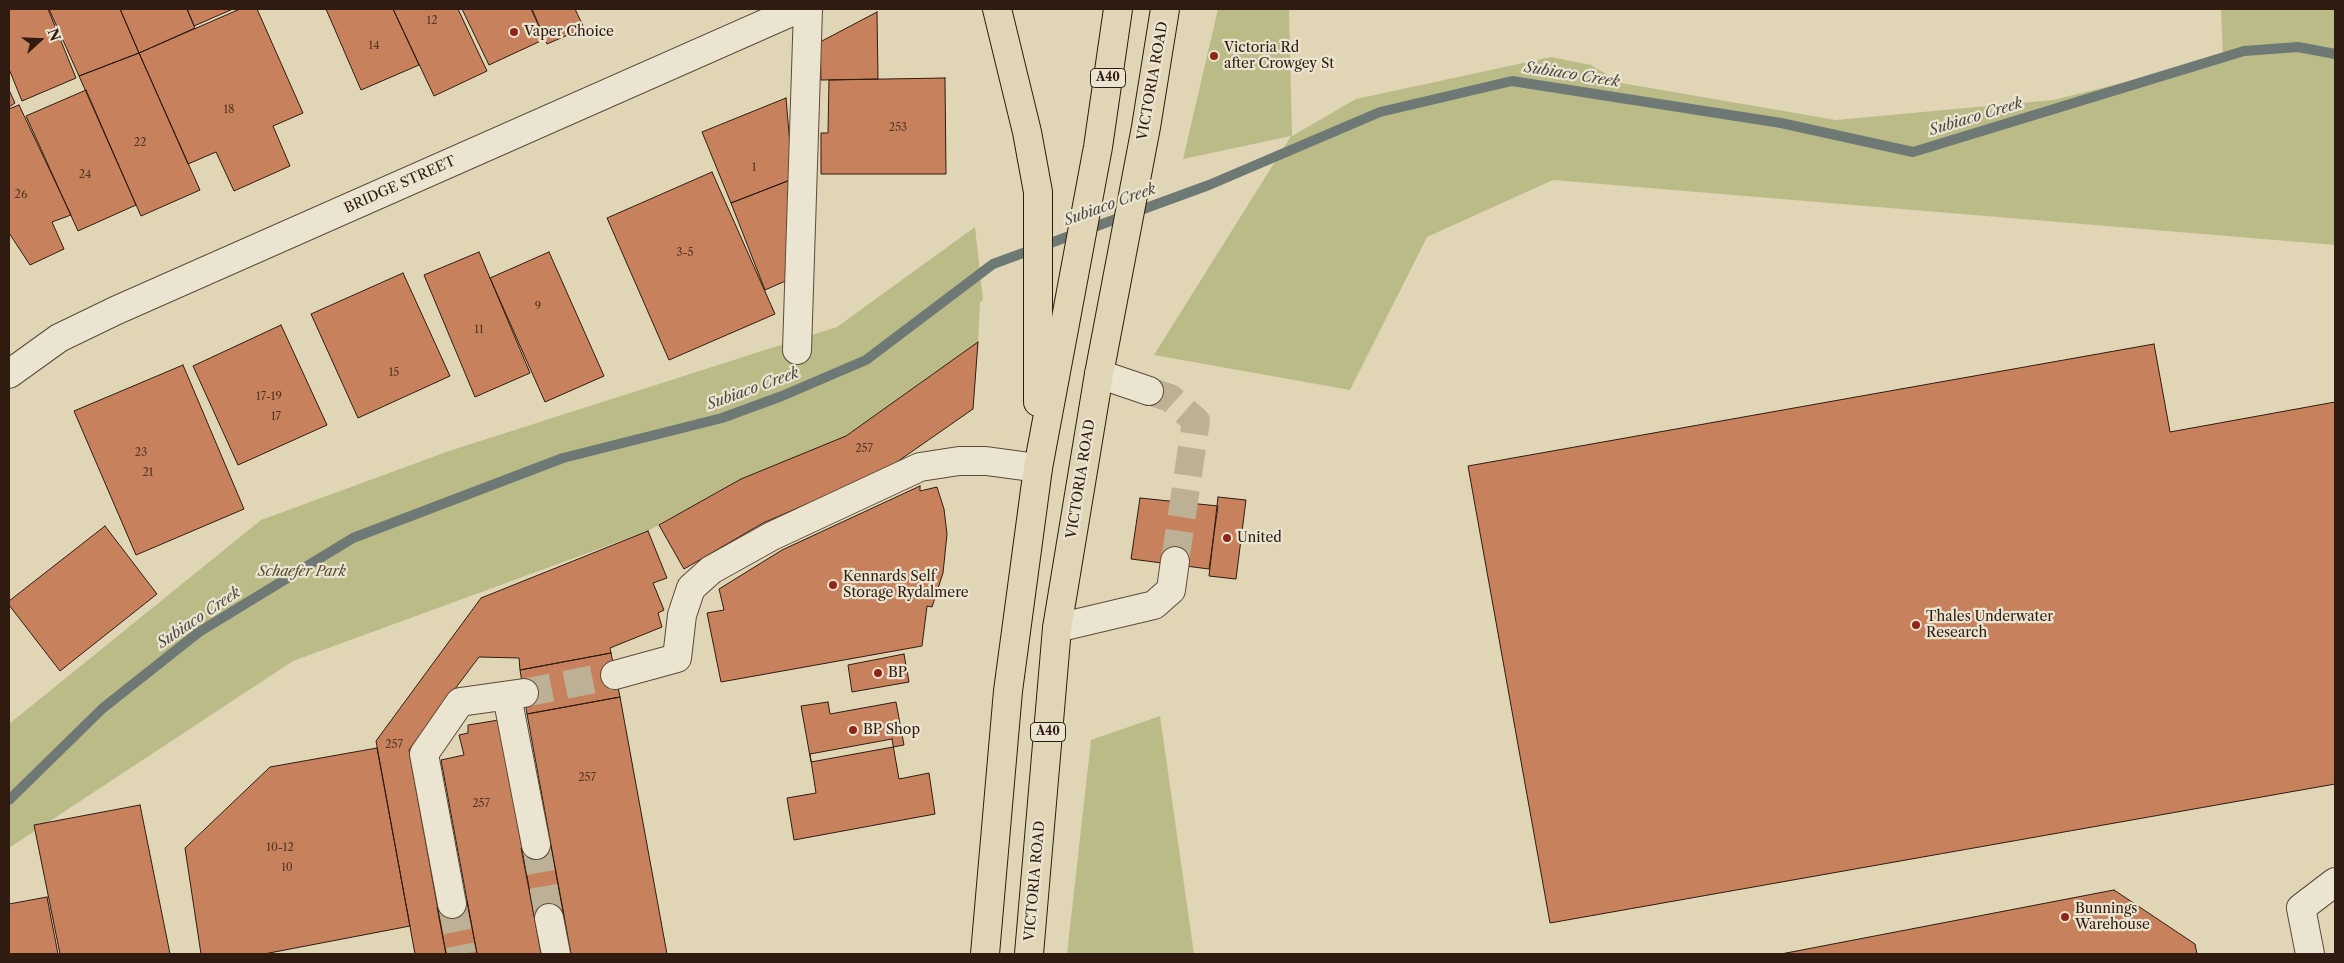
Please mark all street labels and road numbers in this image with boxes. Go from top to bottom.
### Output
street label: VICTORIA ROAD [1134,20,1172,142]
road number: A40 [1090,68,1126,88]
street label: BRIDGE STREET [342,153,458,217]
street label: VICTORIA ROAD [1063,418,1099,540]
road number: A40 [1030,722,1066,742]
street label: VICTORIA ROAD [1021,820,1049,942]

